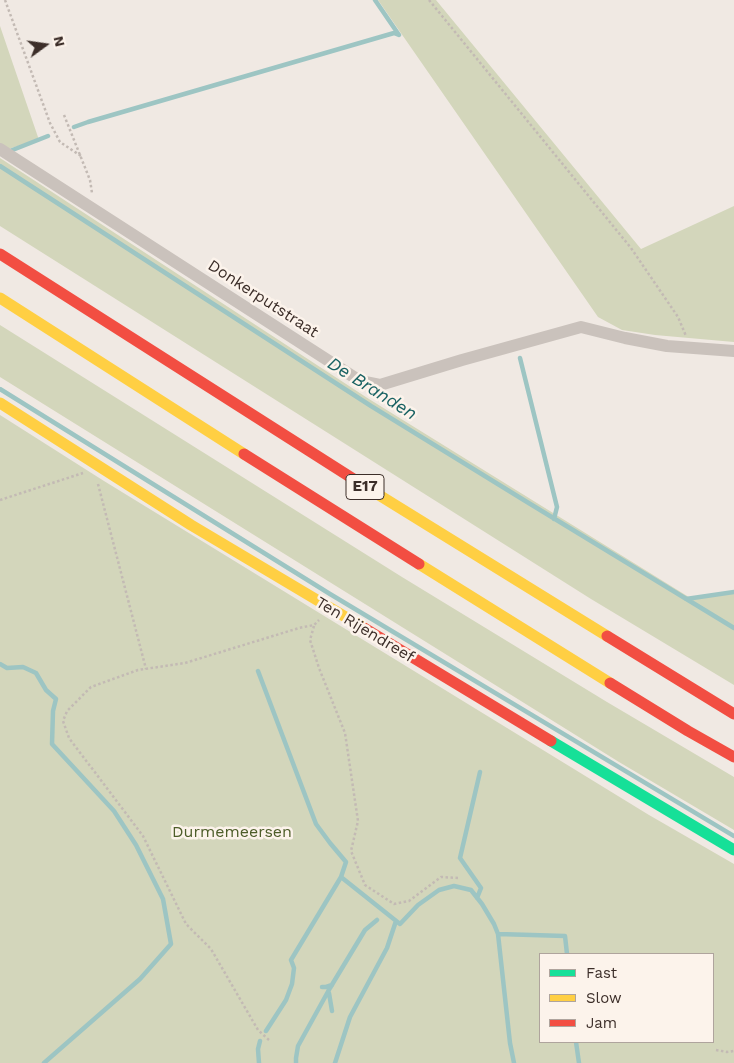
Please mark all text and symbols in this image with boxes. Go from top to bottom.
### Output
north arrow [20,20,70,70]
text: N [51,34,69,48]
street label: Donkerputstraat [204,256,322,342]
water label: De Branden [323,353,421,425]
road number: E17 [346,474,384,500]
street label: Ten Rijendreef [312,593,418,667]
park label: Durmemeersen [172,822,292,842]
legend [539,953,714,1043]
text: Fast [586,964,617,982]
text: Slow [586,989,622,1007]
text: Jam [586,1014,617,1032]

